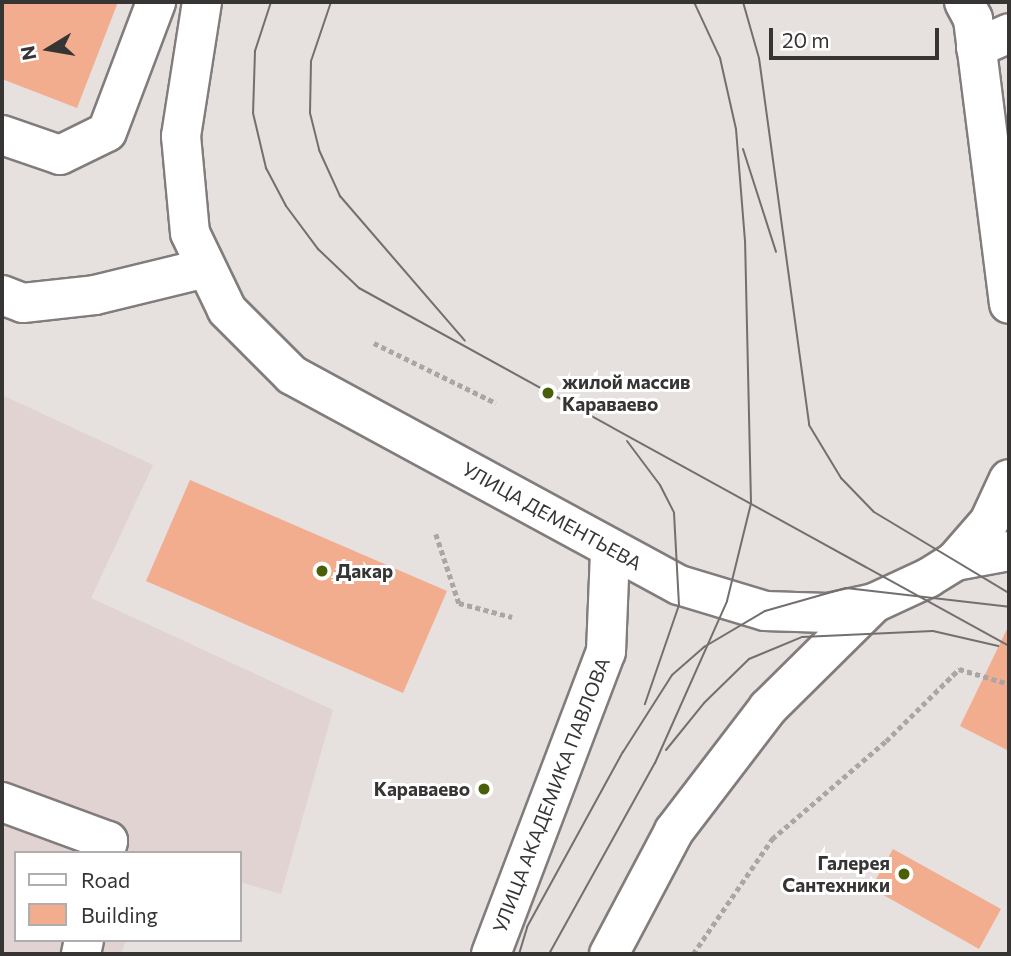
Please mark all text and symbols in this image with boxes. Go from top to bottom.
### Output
north arrow [14,14,84,84]
scale bar [773,14,943,58]
text: 20 m [782,27,830,52]
text: N [15,44,41,62]
place label: жилой массив Караваево [562,371,690,415]
marker: жилой массив Караваево [540,385,556,401]
street label: УЛИЦА ДЕМЕНТЬЕВА [458,457,646,575]
place label: Дакар [336,560,393,582]
marker: Дакар [314,563,330,579]
street label: УЛИЦА АКАДЕМИКА ПАВЛОВА [488,654,614,936]
place label: Караваево [374,778,470,800]
marker: Караваево [476,781,492,797]
legend [14,851,242,942]
place label: Галерея Сантехники [782,852,890,896]
marker: Галерея Сантехники [896,866,912,882]
text: Road [81,867,130,892]
text: Building [81,902,158,927]

